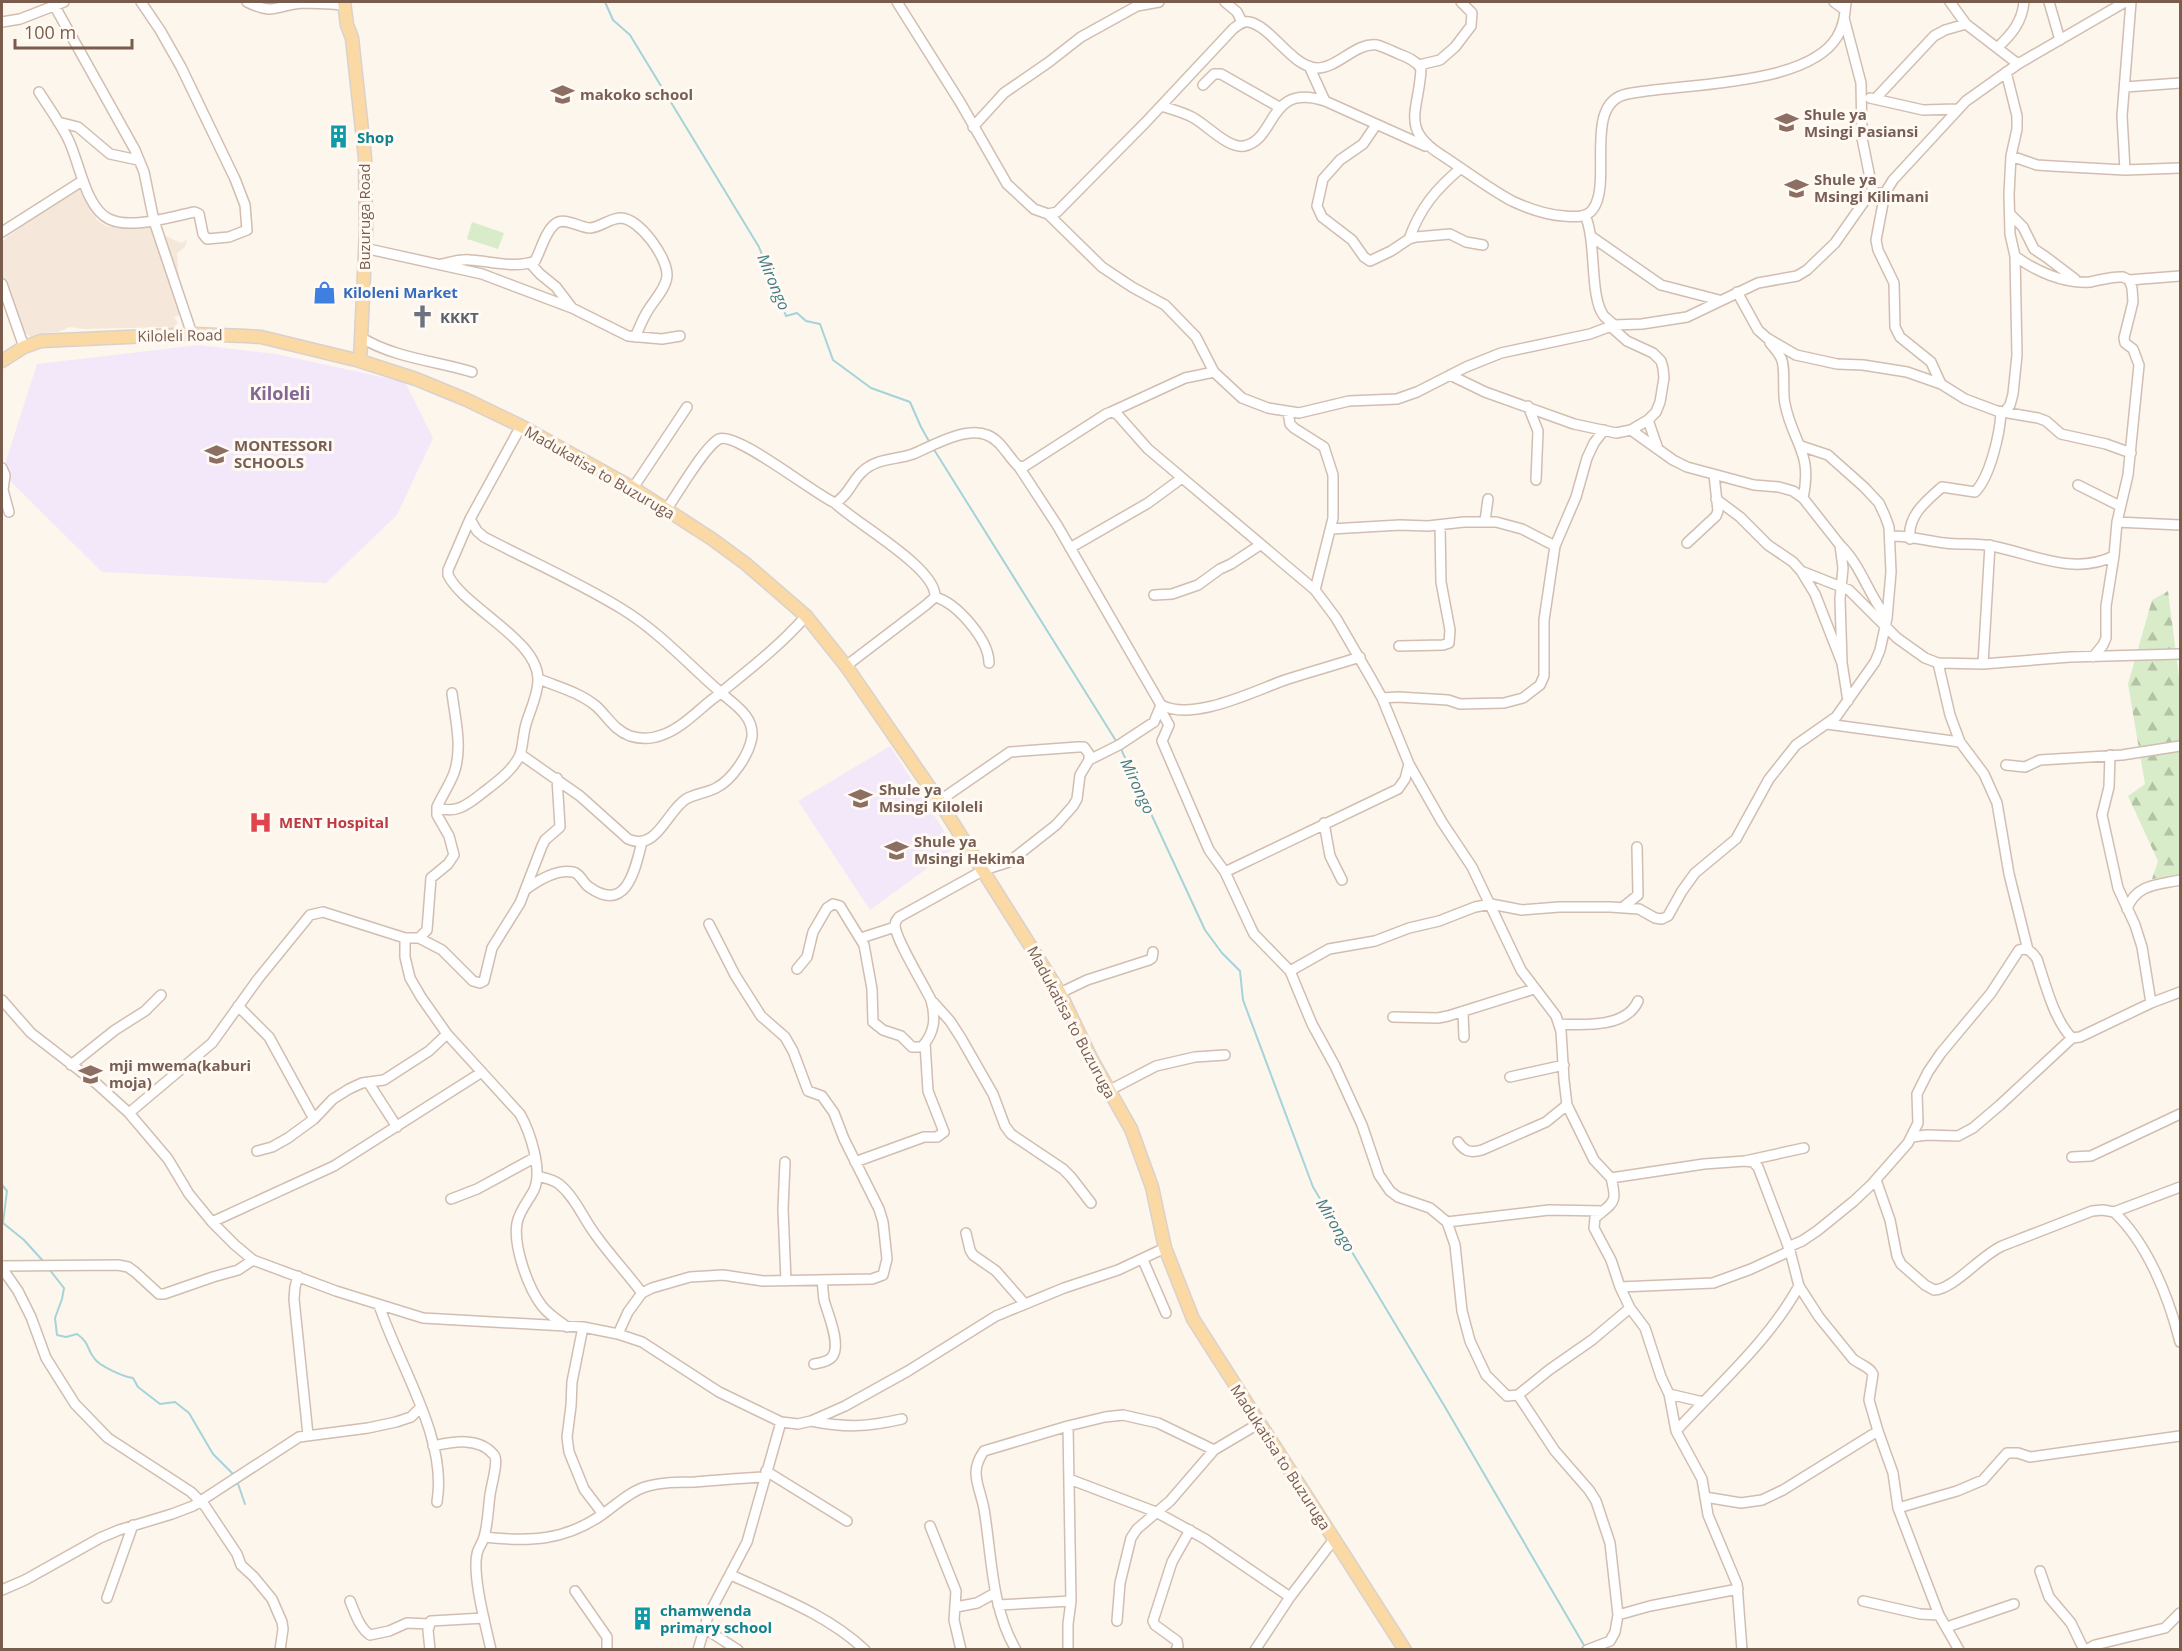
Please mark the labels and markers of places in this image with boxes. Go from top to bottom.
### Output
school or university icon: makoko school [549,81,575,107]
place label: makoko school [580,84,693,104]
place label: Shule ya Msingi Pasiansi [1804,104,1918,141]
school or university icon: Shule ya Msingi Pasiansi [1773,110,1799,136]
building icon: Shop [326,124,352,150]
place label: Shop [357,127,394,147]
place label: Shule ya Msingi Kilimani [1814,169,1929,206]
school or university icon: Shule ya Msingi Kilimani [1783,175,1809,201]
shop icon: Kiloleni Market [312,279,338,305]
place label: Kiloleni Market [343,282,458,302]
church icon: KKKT [409,304,435,330]
place label: KKKT [440,307,479,327]
place label: MONTESSORI SCHOOLS [234,435,333,472]
school or university icon: MONTESSORI SCHOOLS [203,441,229,467]
place label: Shule ya Msingi Kiloleli [879,779,983,816]
school or university icon: Shule ya Msingi Kiloleli [848,785,874,811]
hospital icon: MENT Hospital [248,809,274,835]
place label: MENT Hospital [279,812,389,832]
place label: Shule ya Msingi Hekima [914,831,1025,868]
school or university icon: Shule ya Msingi Hekima [883,837,909,863]
place label: mji mwema(kaburi moja) [109,1055,251,1092]
school or university icon: mji mwema(kaburi moja) [78,1061,104,1087]
place label: chamwenda primary school [660,1600,772,1637]
building icon: chamwenda primary school [629,1606,655,1632]

